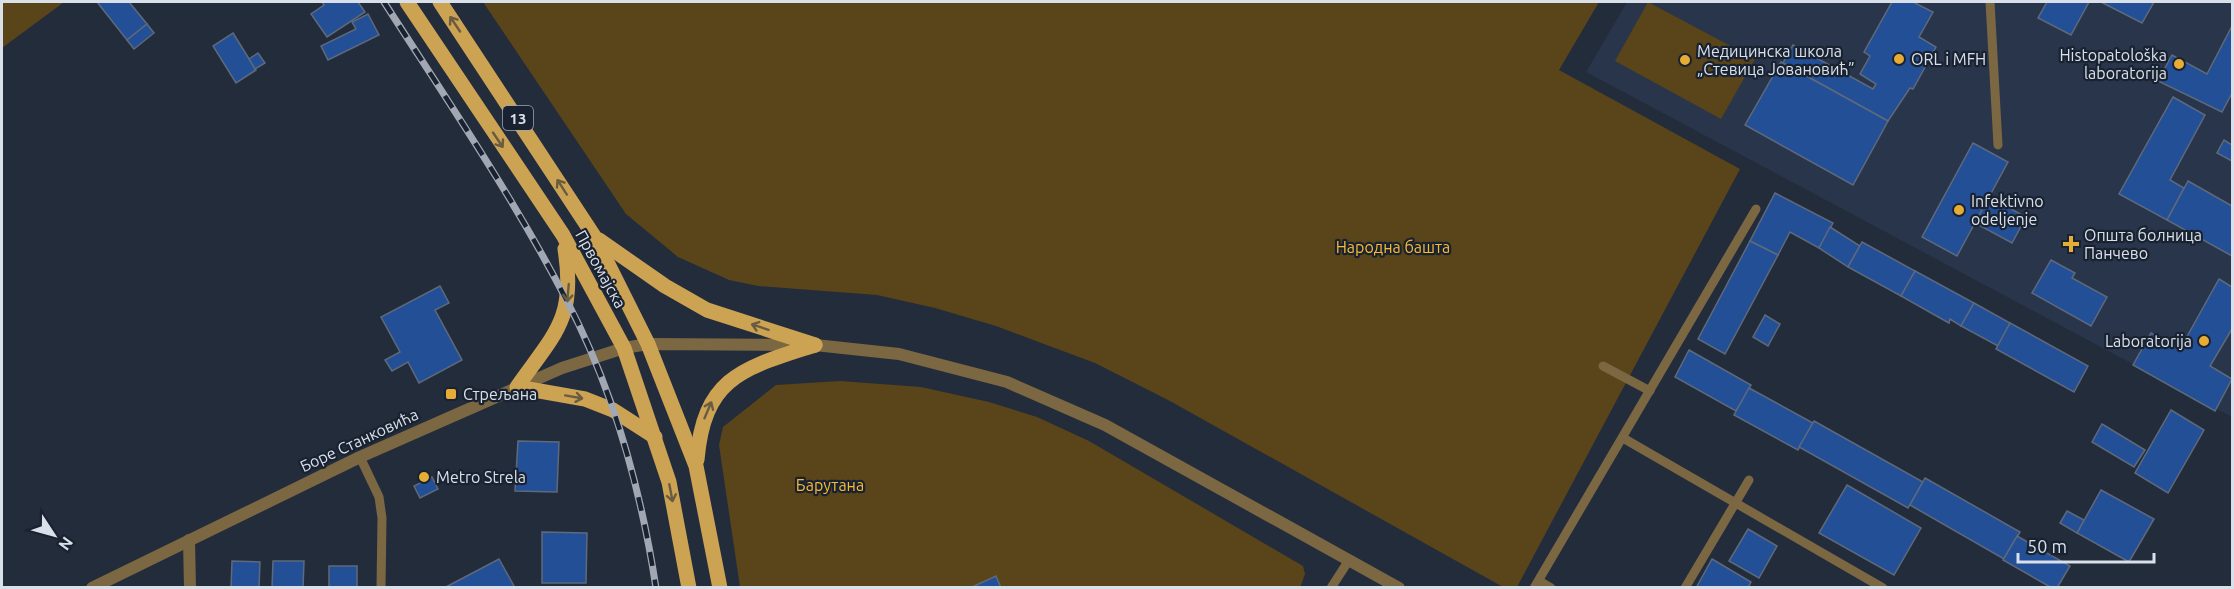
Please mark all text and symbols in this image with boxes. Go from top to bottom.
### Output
one-way arrow [449,16,461,33]
place label: Медицинска школа „Стевица Јовановић” [1697,42,1855,78]
place label: Histopatološka laboratorija [2059,46,2167,82]
place label: ORL i MFH [1911,50,1986,68]
marker: ORL i MFH [1892,52,1906,66]
marker: Медицинска школа „Стевица Јовановић” [1678,53,1692,67]
marker: Histopatološka laboratorija [2172,57,2186,71]
road number: 13 [503,106,533,130]
one-way arrow [492,131,504,148]
one-way arrow [556,179,568,196]
place label: Infektivno odeljenje [1971,192,2044,228]
marker: Infektivno odeljenje [1952,203,1966,217]
place label: Општа болница Панчево [2084,226,2202,262]
street label: Првомајска [572,227,630,311]
marker: Општа болница Панчево [2062,235,2080,253]
park label: Народна башта [1336,238,1450,256]
one-way arrow [562,283,573,303]
one-way arrow [751,321,770,332]
place label: Laboratorija [2105,332,2192,350]
marker: Laboratorija [2197,334,2211,348]
place label: Стрељана [463,385,537,403]
marker: Стрељана [444,387,458,401]
one-way arrow [564,392,584,403]
one-way arrow [703,401,714,419]
street label: Боре Станковића [297,405,421,475]
place label: Metro Strela [436,468,526,486]
marker: Metro Strela [417,470,431,484]
park label: Барутана [796,476,864,494]
one-way arrow [666,483,677,502]
north arrow [24,505,84,565]
scale bar [2018,526,2154,564]
text: N [55,534,77,554]
text: 50 m [2027,536,2067,556]

